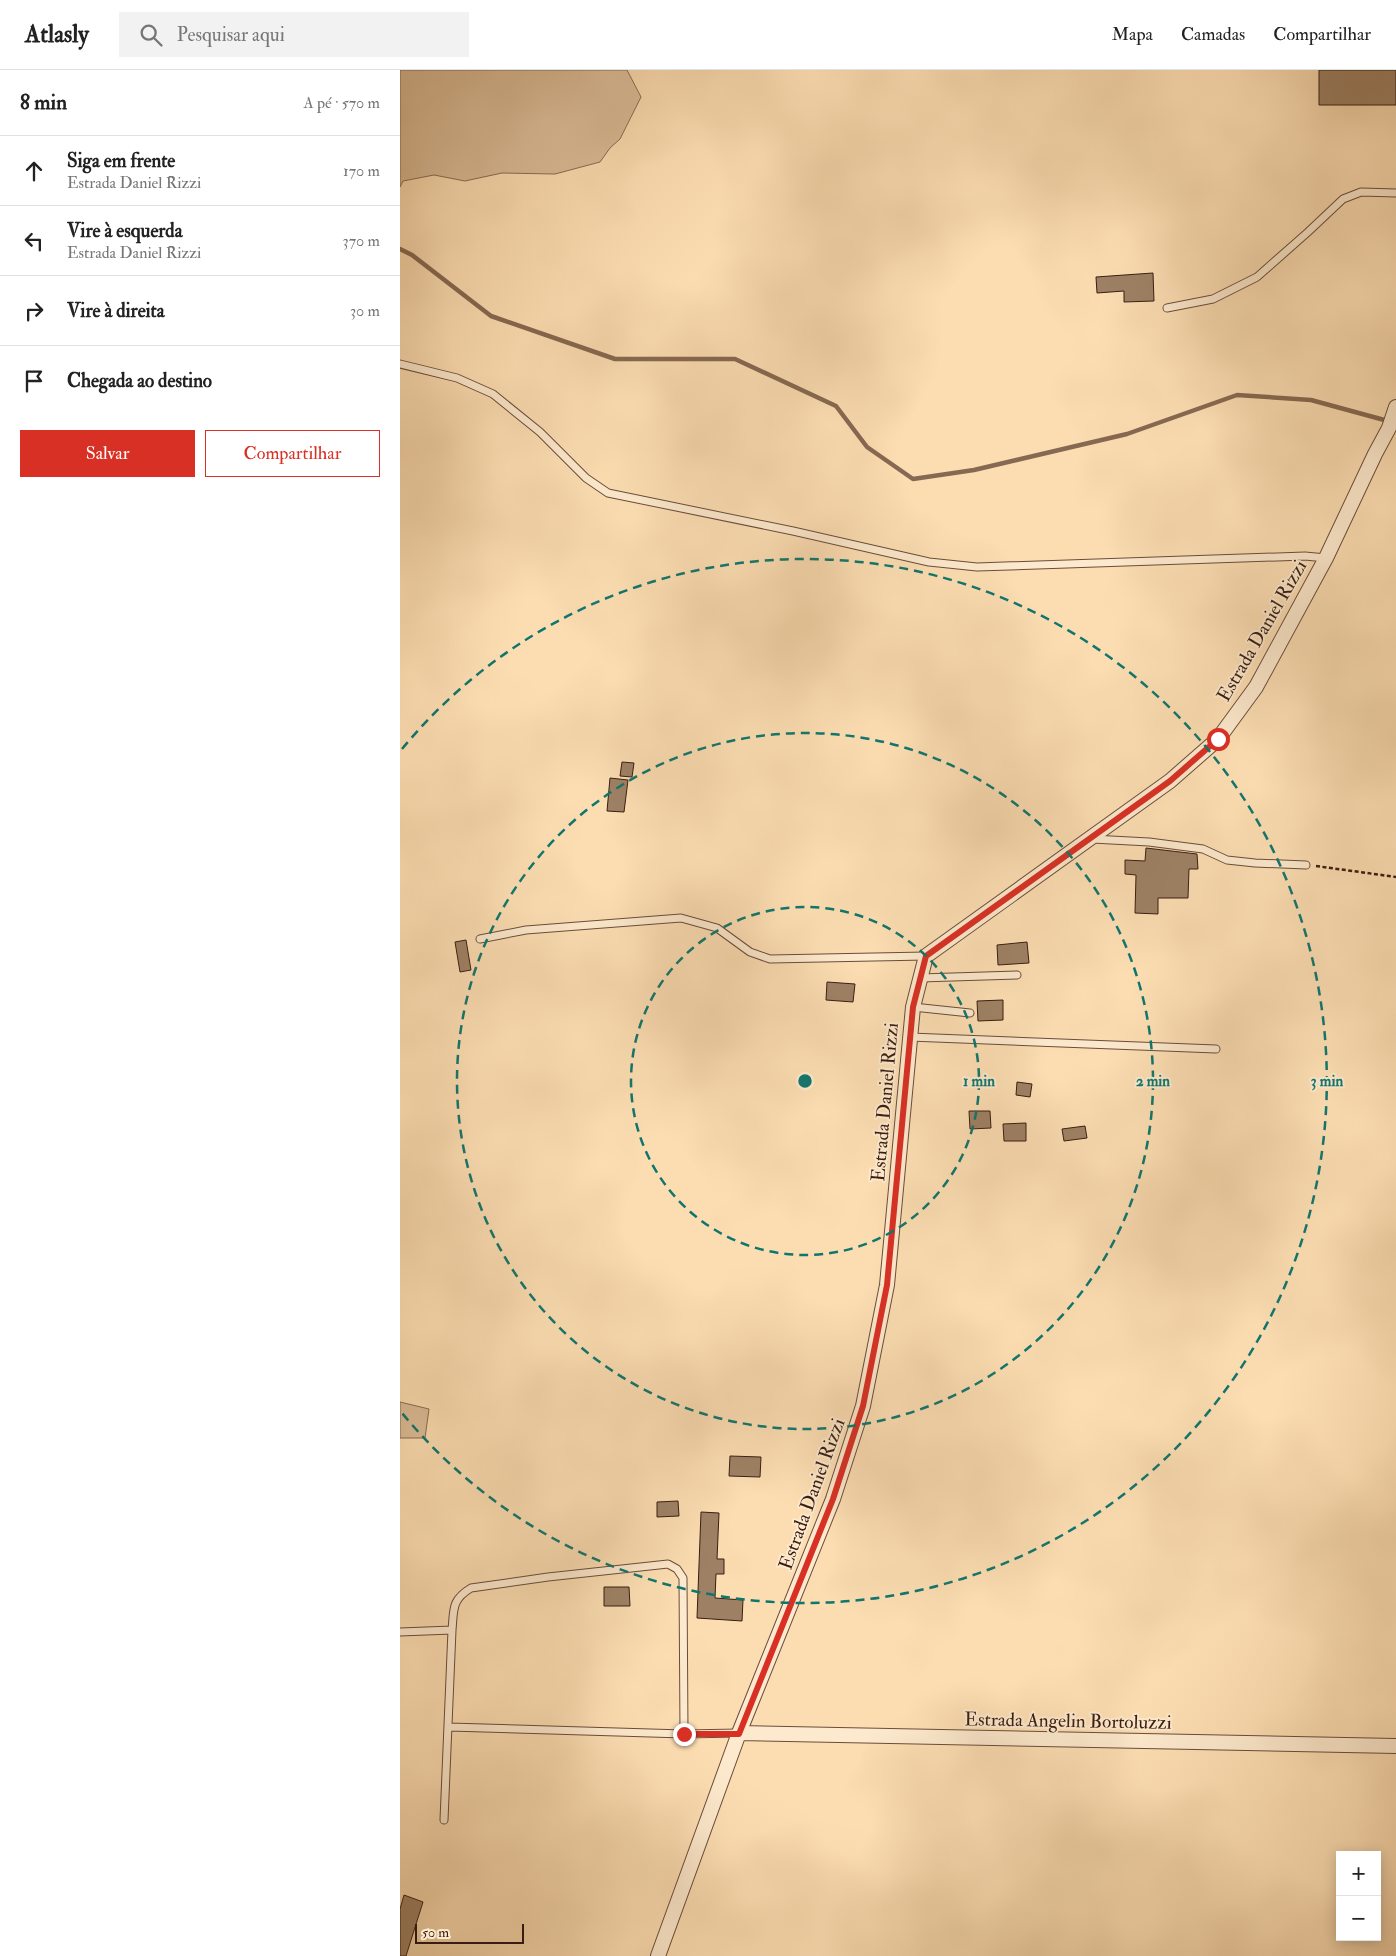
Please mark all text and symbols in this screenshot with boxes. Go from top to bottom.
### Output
search box [119,12,469,57]
text: Atlasly [25,19,89,50]
icon: search [137,21,165,49]
text: Pesquisar aqui [177,23,285,47]
text: Mapa [1112,23,1153,46]
text: Camadas [1181,23,1245,46]
text: Compartilhar [1273,23,1371,46]
text: 8 min [20,89,67,116]
text: A pé · 570 m [304,93,380,113]
text: Siga em frente [67,149,175,173]
icon: ahead [20,157,48,185]
text: 170 m [343,161,380,181]
text: Estrada Daniel Rizzi [67,173,201,193]
text: Vire à esquerda [67,219,182,243]
icon: left [20,227,48,255]
text: 370 m [343,231,380,251]
text: Estrada Daniel Rizzi [67,243,201,263]
icon: right [20,297,48,325]
text: Vire à direita [67,299,164,323]
text: 30 m [350,301,380,321]
icon: arrive [20,367,48,395]
text: Chegada ao destino [67,369,212,393]
button: Salvar [20,430,195,477]
button: Compartilhar [205,430,380,477]
street label: Estrada Daniel Rizzi [1212,556,1312,706]
route start [1207,728,1230,751]
street label: Estrada Daniel Rizzi [866,1022,904,1182]
centre of rings [796,1072,814,1090]
text: 1 min [963,1072,995,1091]
text: 2 min [1136,1072,1170,1091]
text: 3 min [1311,1072,1343,1091]
street label: Estrada Daniel Rizzi [773,1415,851,1573]
street label: Estrada Angelin Bortoluzzi [964,1707,1172,1735]
route end [673,1723,696,1746]
map controls [1336,1851,1381,1941]
button: + [1336,1851,1381,1896]
button: − [1336,1896,1381,1941]
scale bar [415,1921,524,1944]
text: 50 m [422,1924,449,1941]

